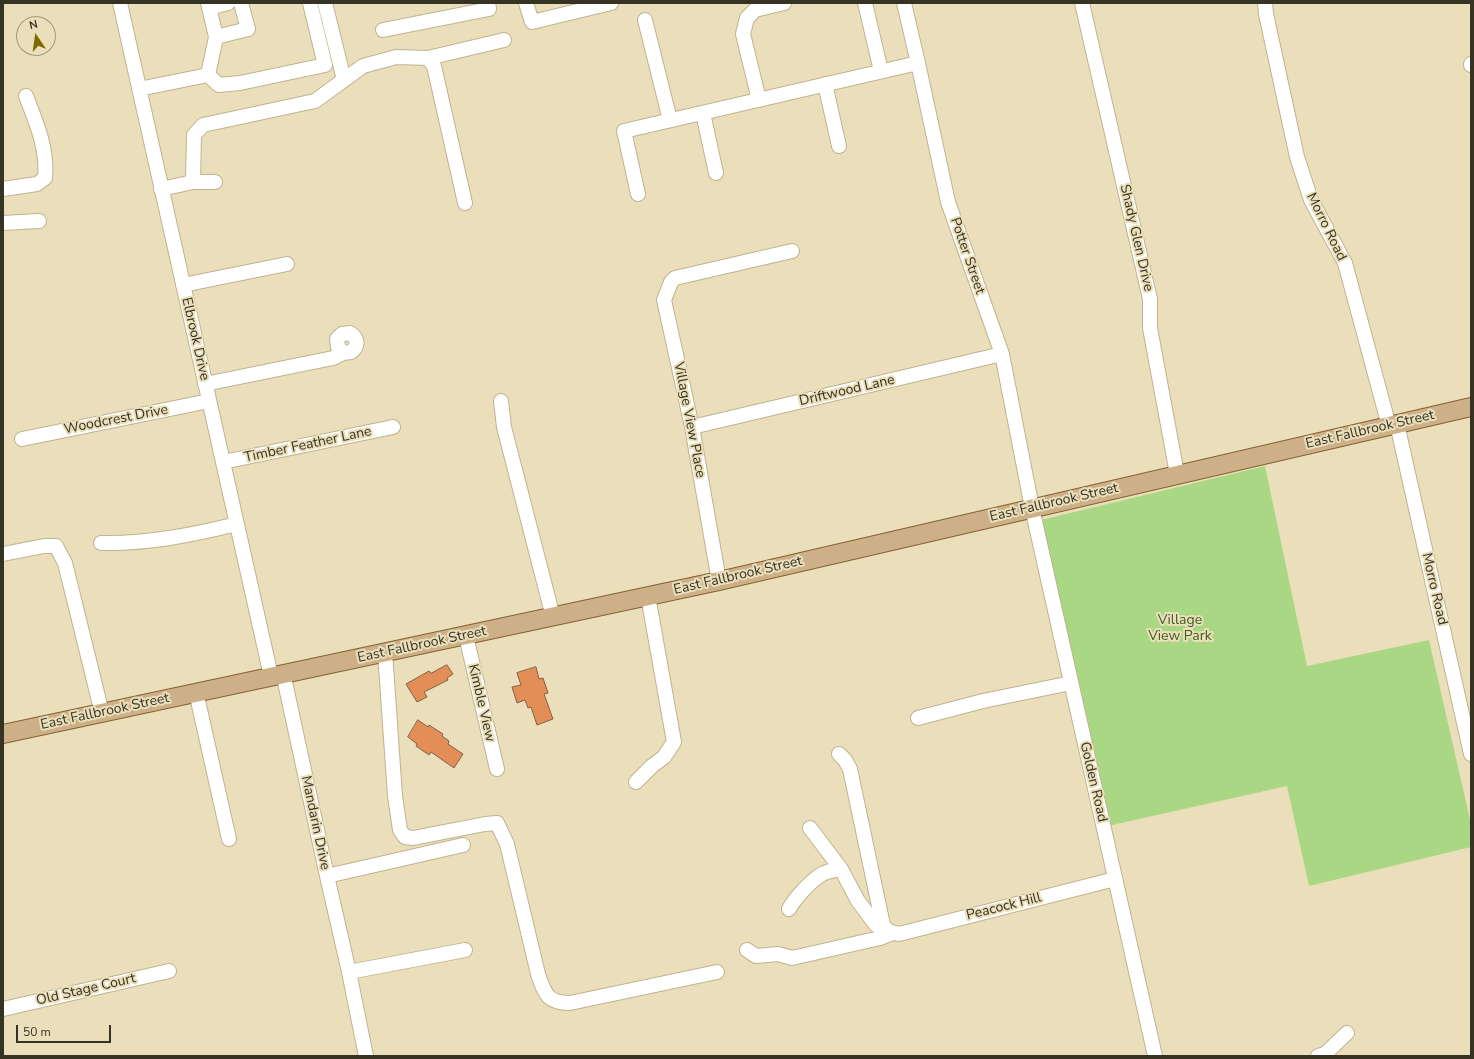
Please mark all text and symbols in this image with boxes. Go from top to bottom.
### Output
north arrow [16,16,56,56]
text: N [28,17,39,33]
street label: Shady Glen Drive [1116,183,1156,293]
street label: Morro Road [1302,190,1350,264]
street label: Potter Street [946,215,988,297]
street label: Elbrook Drive [177,296,213,382]
street label: Village View Place [670,361,708,479]
street label: Driftwood Lane [798,372,896,410]
street label: Woodcrest Drive [63,402,169,438]
street label: East Fallbrook Street [1304,407,1436,453]
street label: Timber Feather Lane [243,423,373,467]
street label: East Fallbrook Street [988,480,1120,526]
street label: Morro Road [1418,551,1450,627]
street label: East Fallbrook Street [672,553,804,599]
park label: Village View Park [1148,613,1212,646]
street label: East Fallbrook Street [356,623,488,667]
street label: Kimble View [464,662,498,744]
street label: East Fallbrook Street [39,690,171,734]
street label: Golden Road [1076,740,1110,824]
street label: Mandarin Drive [297,774,333,872]
street label: Peacock Hill [965,890,1043,924]
street label: Old Stage Court [35,970,137,1010]
scale bar [18,1017,113,1043]
text: 50 m [23,1024,51,1040]

